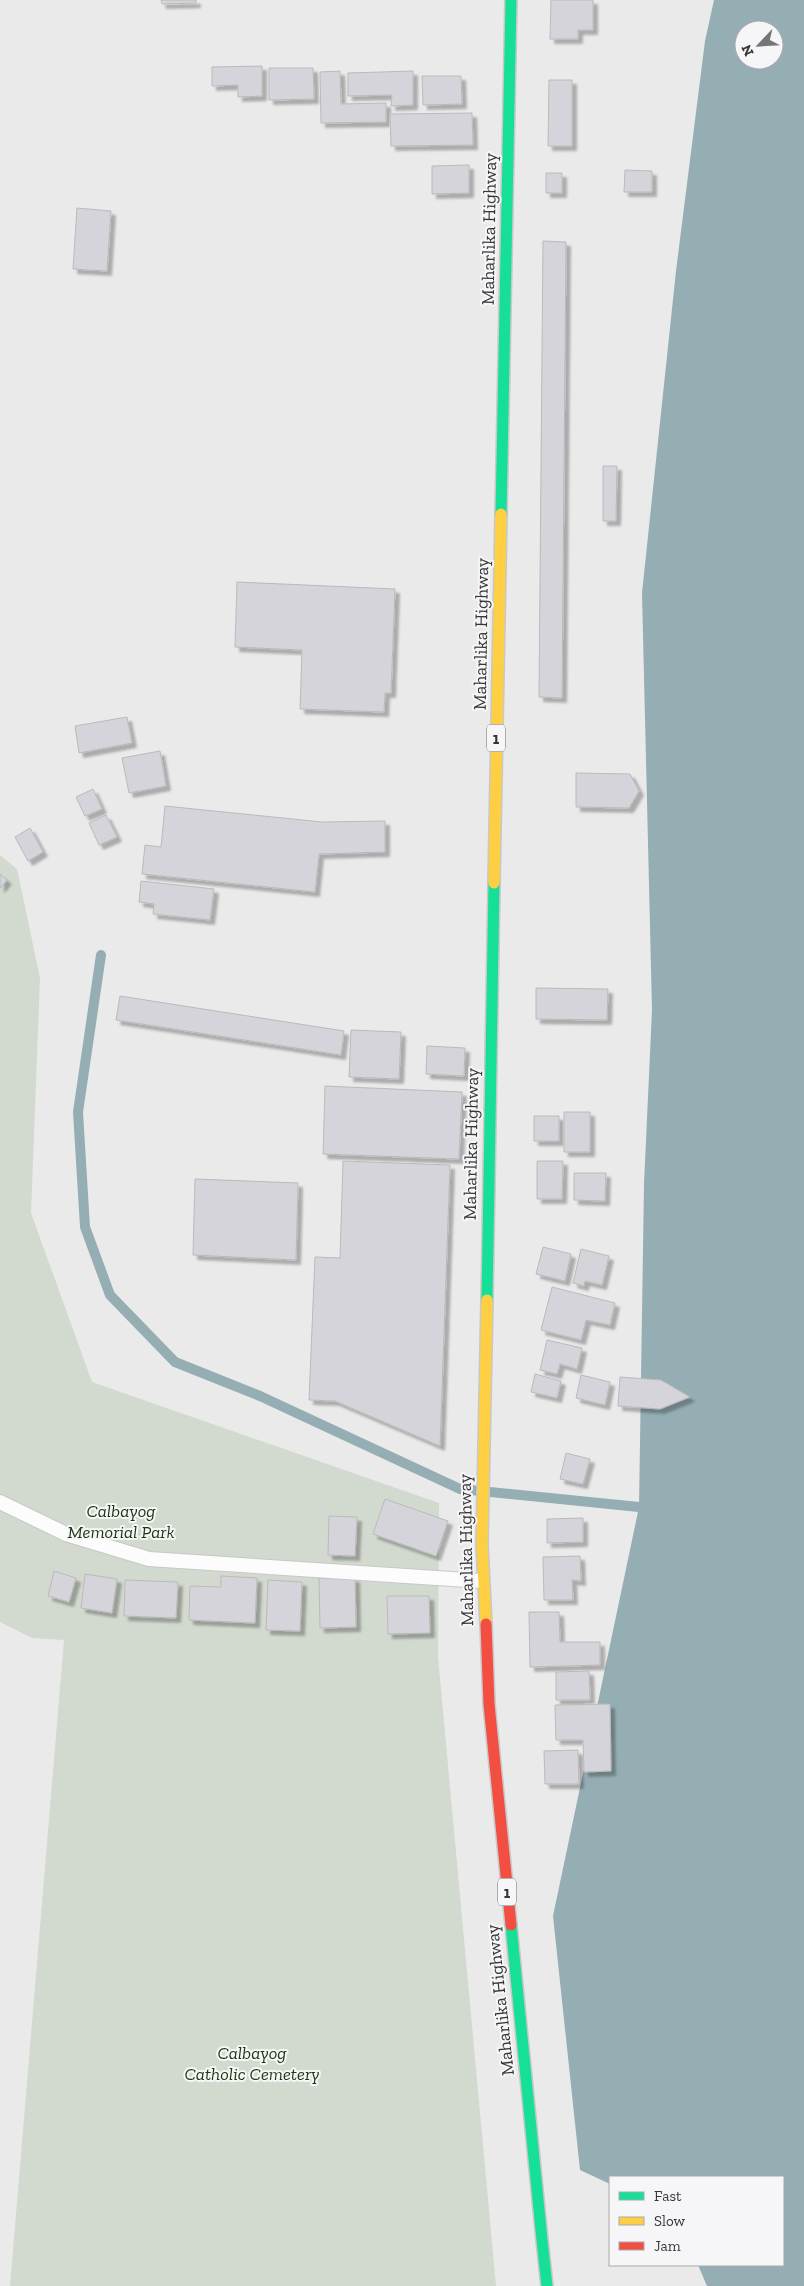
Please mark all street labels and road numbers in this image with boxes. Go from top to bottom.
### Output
street label: Maharlika Highway [477,152,501,305]
street label: Maharlika Highway [469,557,493,710]
road number: 1 [487,724,505,751]
street label: Maharlika Highway [459,1067,483,1220]
street label: Maharlika Highway [454,1473,478,1626]
road number: 1 [498,1878,516,1905]
street label: Maharlika Highway [481,1922,519,2077]

